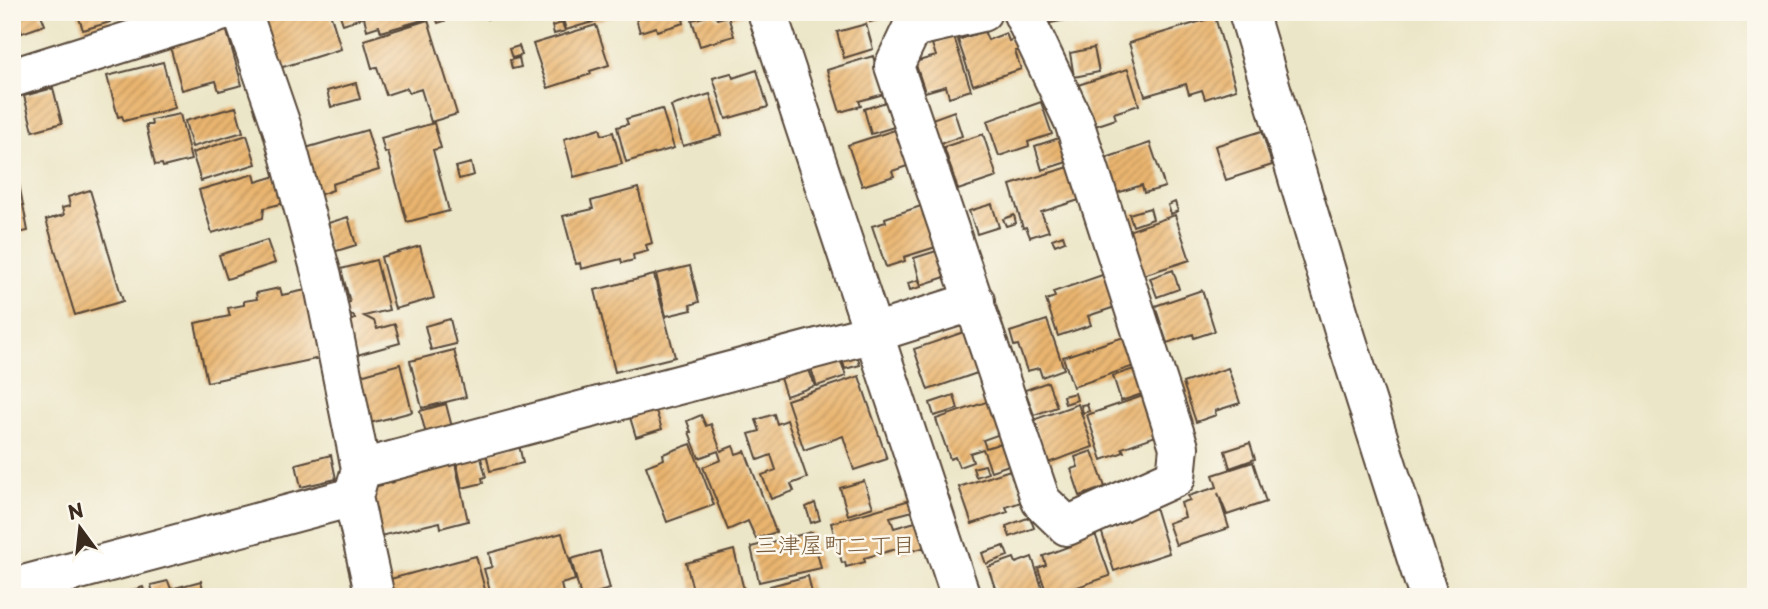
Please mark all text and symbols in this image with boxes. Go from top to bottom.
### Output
north arrow [46,494,116,564]
text: N [64,495,86,526]
district label: 三津屋町二丁目 [755,526,916,561]

